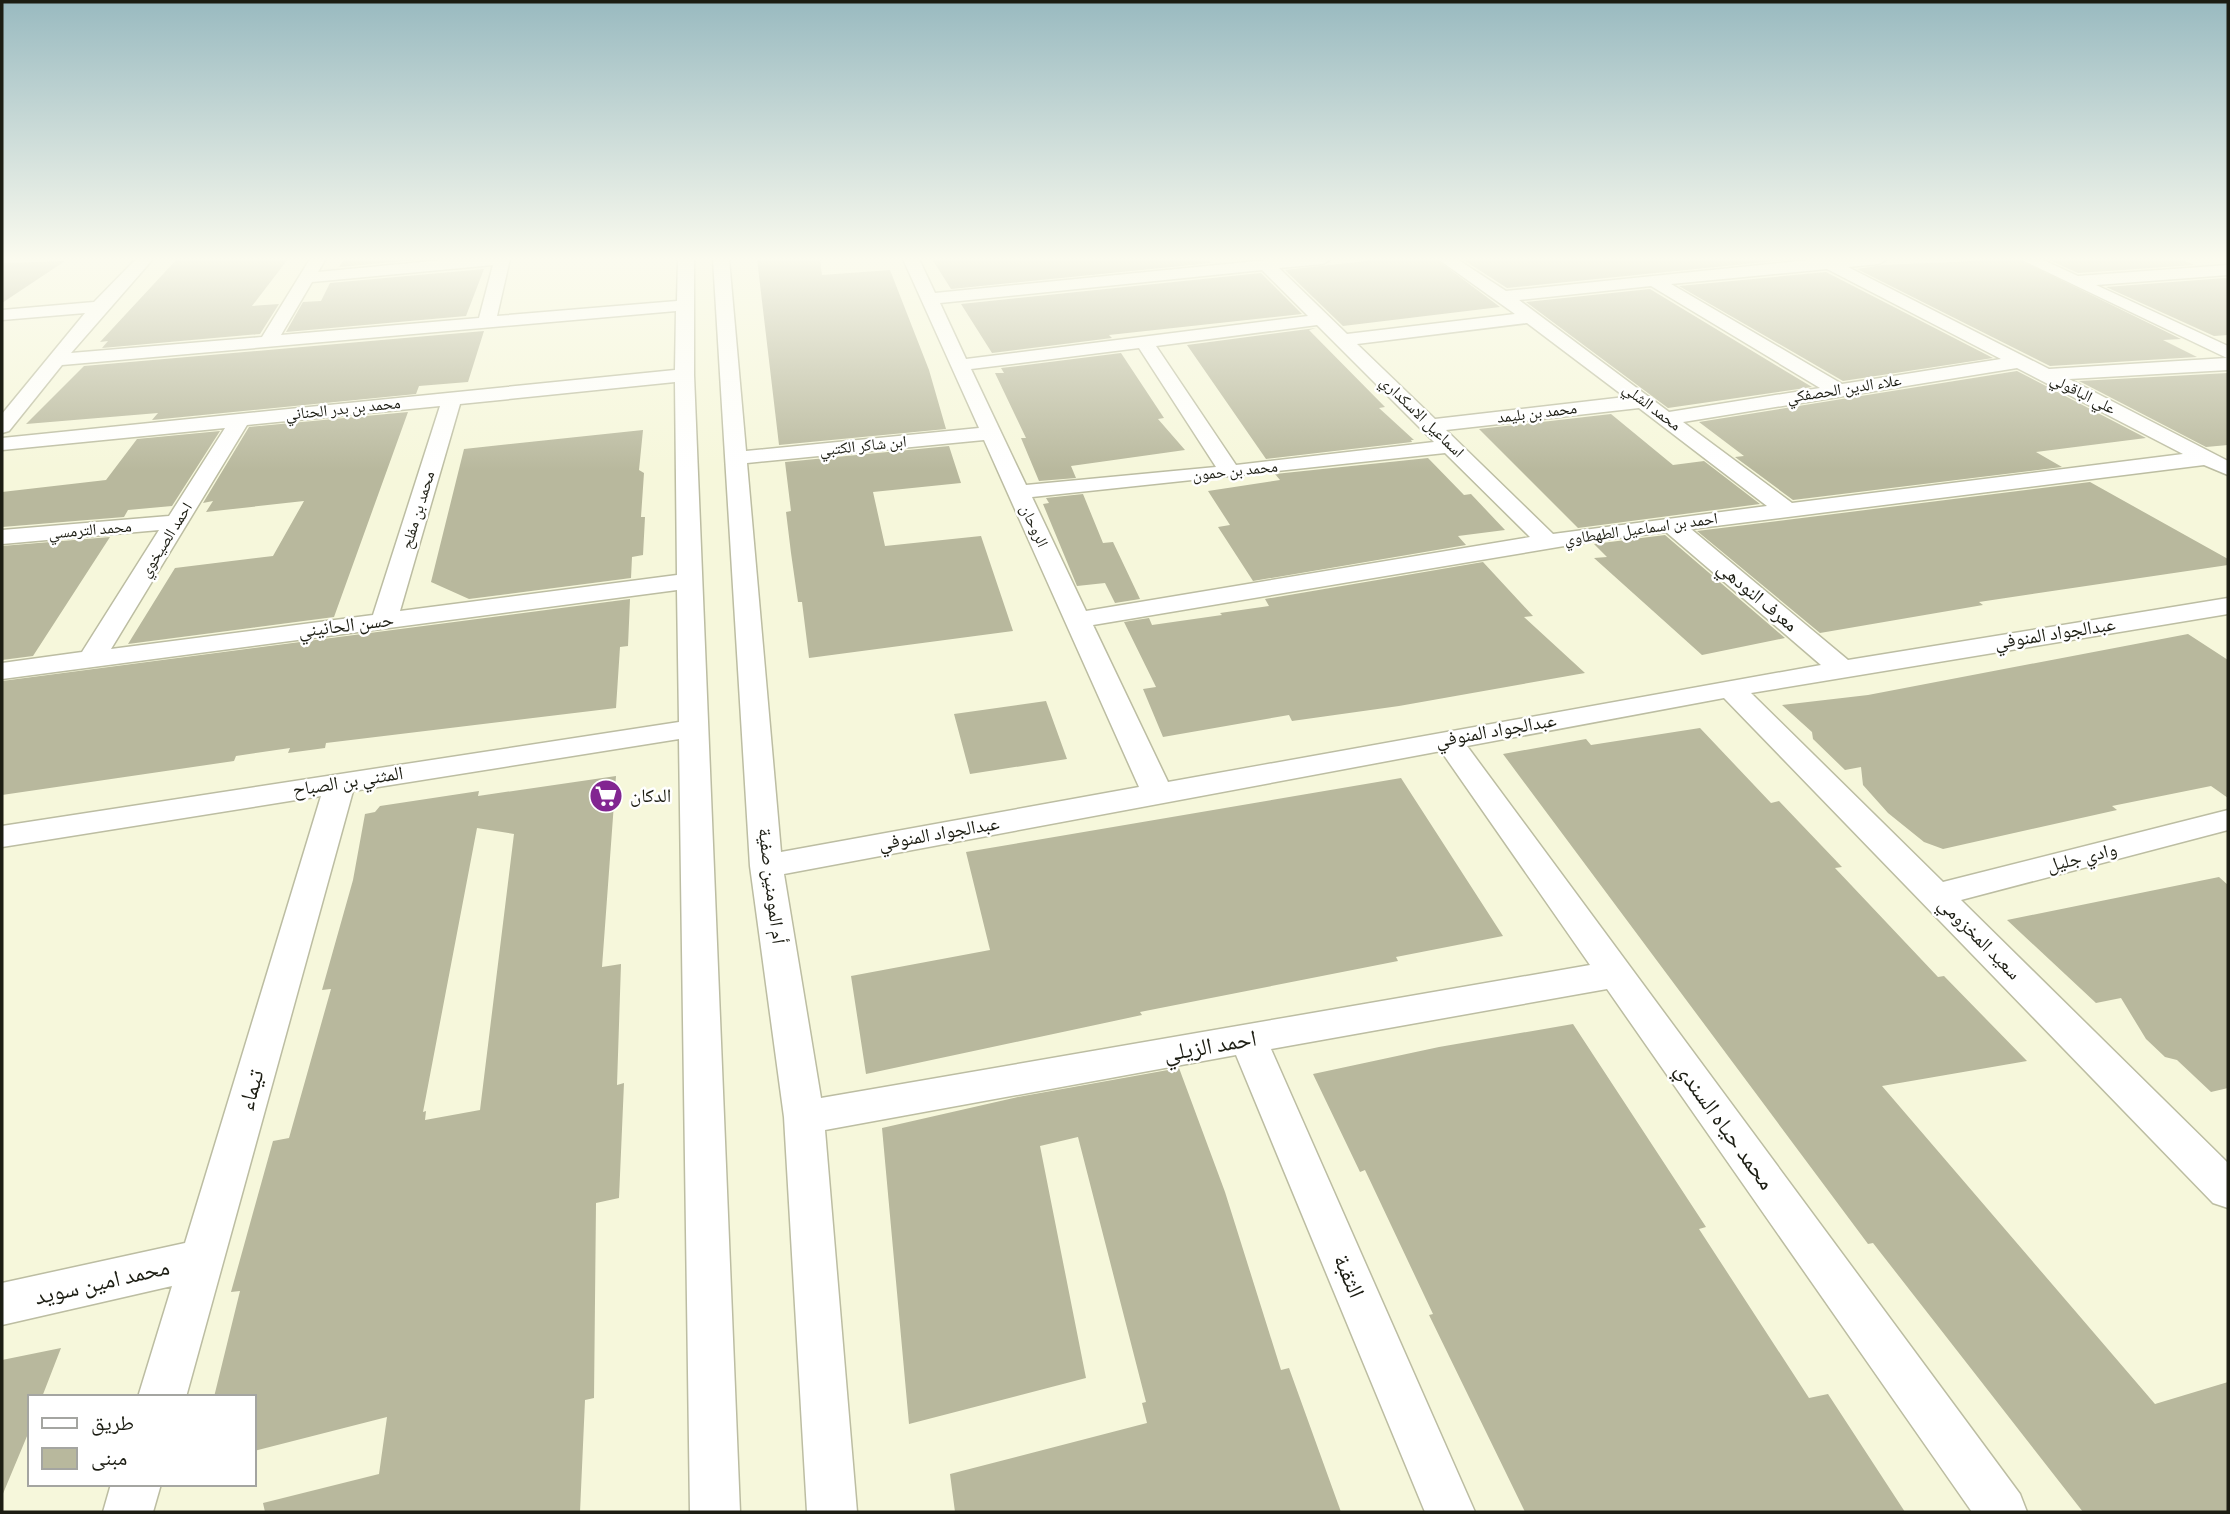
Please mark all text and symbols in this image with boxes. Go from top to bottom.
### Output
street label: علي الباقولي [2046,368,2119,421]
street label: علاء الدين الحصفكي [1785,369,1903,410]
street label: اسماعيل الاسكداري [1374,371,1469,464]
street label: محمد الشلي [1618,378,1686,437]
street label: محمد بن بدر الحناني [284,392,402,427]
street label: محمد بن بليمد [1496,397,1578,429]
street label: ابن شاكر الكتبي [818,430,908,463]
street label: محمد بن حمون [1191,456,1279,486]
street label: محمد بن مفلح [396,468,440,552]
street label: احمد الصيخوي [134,498,199,582]
street label: الروحان [1015,501,1053,551]
street label: احمد بن اسماعيل الطهطاوي [1563,507,1719,552]
street label: محمد الترمسي [47,515,133,546]
street label: معرف النودهي [1710,555,1803,639]
street label: حسن الحانيني [297,607,396,646]
street label: عبدالجواد المنوفي [1992,611,2118,658]
street label: عبدالجواد المنوفي [1433,707,1559,756]
street label: المثني بن الصباح [291,760,405,805]
supermarket icon: الدكان [587,777,625,815]
place label: الدكان [630,783,671,810]
street label: عبدالجواد المنوفي [876,810,1002,859]
street label: أم المومنين صفية [750,826,792,946]
street label: وادي جليل [2044,836,2120,881]
street label: سعيد المخزومي [1931,891,2027,987]
street label: احمد الزيلي [1161,1022,1260,1072]
street label: محمد حياه السندي [1666,1055,1783,1198]
street label: تيماء [229,1065,273,1115]
street label: الثقبة [1325,1249,1373,1303]
street label: محمد امين سويد [31,1250,173,1314]
legend [28,1395,256,1486]
text: طريق [91,1408,134,1438]
text: مبنى [91,1443,127,1473]

